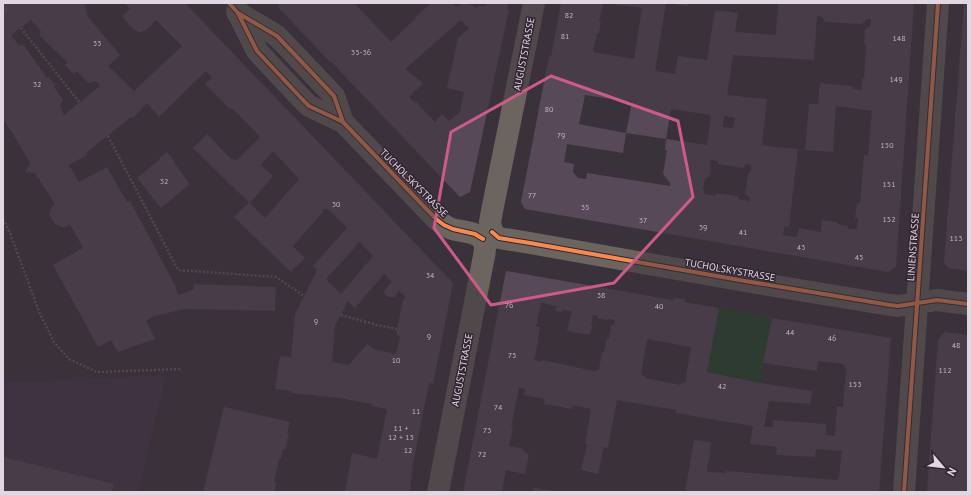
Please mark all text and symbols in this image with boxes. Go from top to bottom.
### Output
house number: 82 [565,10,573,20]
street label: AUGUSTSTRASSE [511,16,537,92]
house number: 81 [561,31,569,41]
house number: 148 [892,33,906,43]
house number: 33 [93,38,101,48]
house number: 35-36 [351,47,371,57]
house number: 149 [889,74,903,84]
house number: 32 [33,79,41,89]
house number: 80 [545,104,554,114]
house number: 79 [557,130,565,140]
house number: 150 [880,140,894,150]
street label: TUCHOLSKYSTRASSE [377,146,451,220]
house number: 32 [160,176,168,186]
house number: 151 [882,179,896,189]
house number: 77 [528,190,536,200]
house number: 30 [332,199,341,209]
house number: 35 [581,202,589,212]
street label: LINIENSTRASSE [904,213,922,281]
house number: 152 [882,214,896,224]
house number: 37 [639,215,647,225]
house number: 39 [699,222,707,232]
house number: 41 [739,227,747,237]
house number: 113 [949,233,963,243]
house number: 43 [797,242,805,252]
house number: 45 [855,252,863,262]
street label: TUCHOLSKYSTRASSE [684,256,776,284]
house number: 34 [426,270,435,280]
house number: 38 [597,290,605,300]
house number: 76 [505,300,513,310]
house number: 40 [655,301,664,311]
house number: 9 [314,316,318,326]
house number: 44 [786,327,795,337]
house number: 9 [427,331,431,341]
street label: AUGUSTSTRASSE [449,332,475,408]
house number: 46 [828,333,836,343]
house number: 48 [952,340,960,350]
house number: 75 [508,350,516,360]
house number: 10 [392,355,401,365]
house number: 112 [938,365,952,375]
house number: 153 [848,379,862,389]
house number: 42 [718,381,726,391]
house number: 74 [494,402,503,412]
house number: 11 [412,406,420,416]
house number: 11 + 12 + 13 [388,423,414,442]
house number: 73 [483,425,491,435]
house number: 12 [404,445,412,455]
north arrow [923,447,963,487]
house number: 72 [478,449,486,459]
text: N [944,465,960,478]

